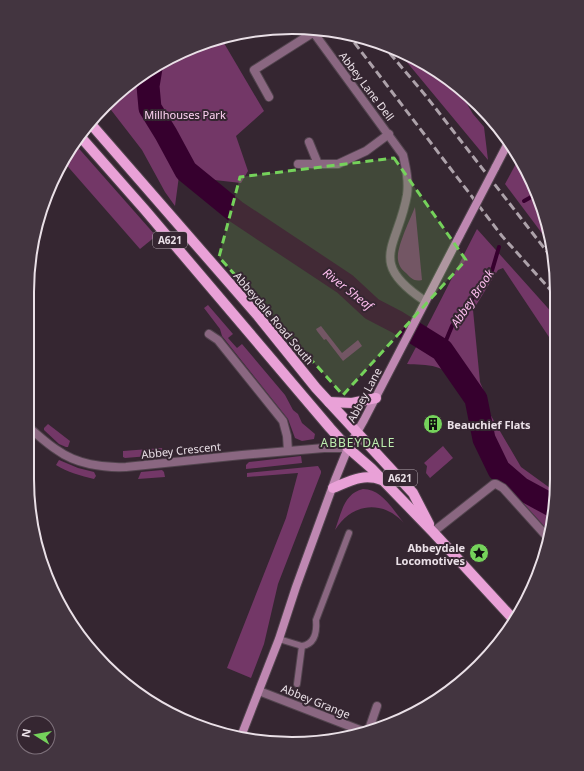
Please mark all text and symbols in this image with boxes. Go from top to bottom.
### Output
street label: Abbey Lane Dell [336,48,398,124]
park label: Millhouses Park [144,107,226,122]
road number: A621 [153,232,187,248]
water label: River Sheaf [319,264,378,315]
water label: Abbey Brook [446,265,498,331]
street label: Abbeydale Road South [231,269,317,367]
street label: Abbey Lane [343,365,385,425]
building icon: Beauchief Flats [422,413,444,435]
place label: Beauchief Flats [447,417,531,432]
district label: ABBEYDALE [321,434,395,451]
street label: Abbey Crescent [140,438,222,462]
road number: A621 [383,470,417,486]
place label: Abbeydale Locomotives [395,540,465,568]
place icon: Abbeydale Locomotives [468,542,490,564]
street label: Abbey Grange [279,680,353,722]
north arrow [16,715,56,755]
text: N [17,727,34,739]

